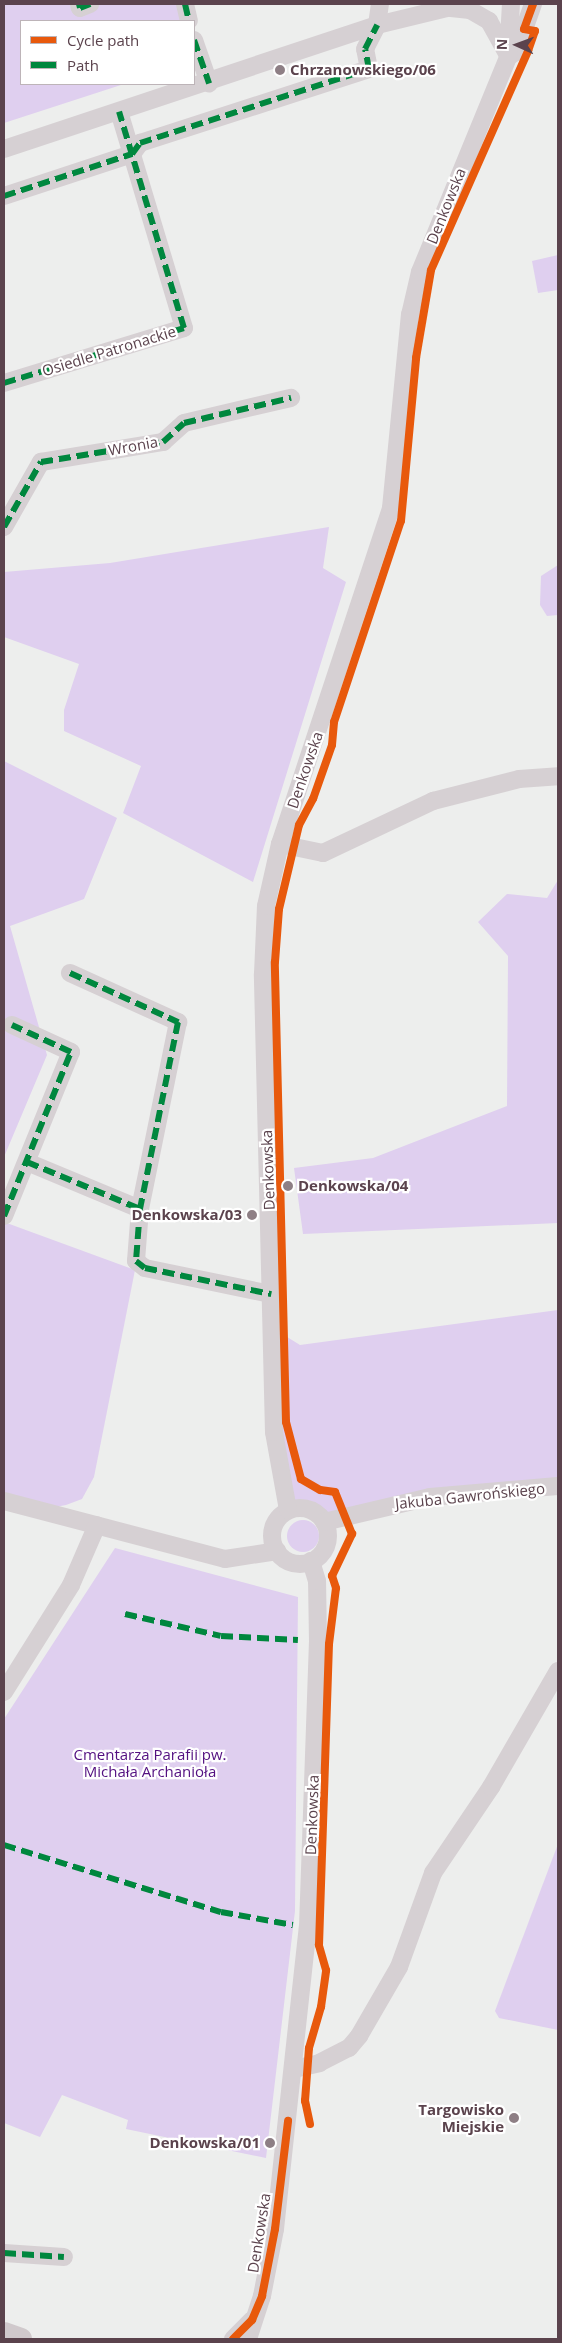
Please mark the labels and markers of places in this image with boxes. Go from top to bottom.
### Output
place label: Chrzanowskiego/06 [290,61,436,79]
marker: Chrzanowskiego/06 [274,64,286,76]
place label: Denkowska/04 [298,1177,408,1195]
marker: Denkowska/04 [282,1180,294,1192]
place label: Denkowska/03 [132,1206,242,1224]
marker: Denkowska/03 [246,1209,258,1221]
place label: Targowisko Miejskie [418,2100,504,2135]
marker: Targowisko Miejskie [508,2112,520,2124]
place label: Denkowska/01 [150,2134,260,2152]
marker: Denkowska/01 [264,2137,276,2149]

